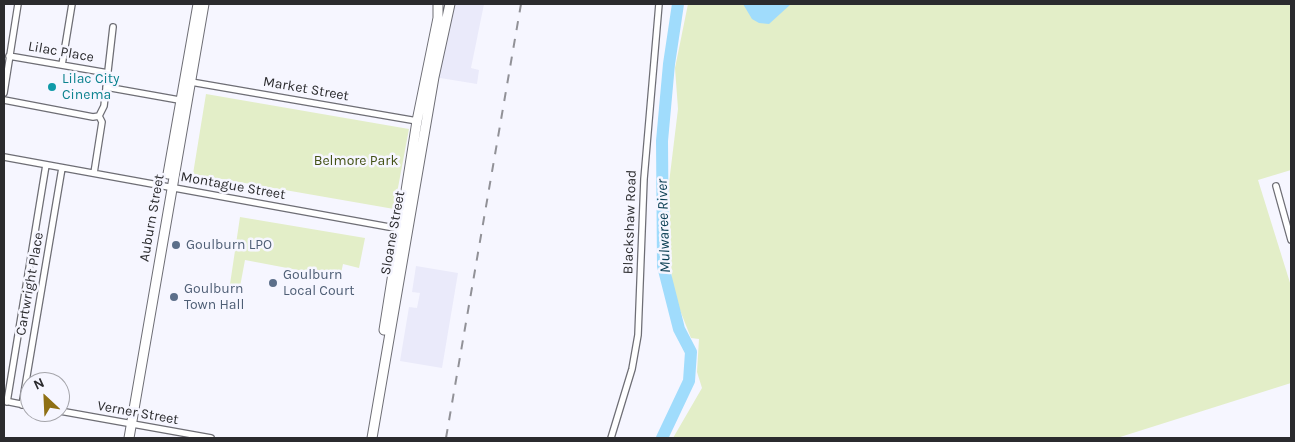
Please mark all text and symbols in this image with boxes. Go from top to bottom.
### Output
street label: Lilac Place [27,38,95,66]
place label: Lilac City Cinema [62,71,119,104]
street label: Market Street [262,73,350,105]
marker: Lilac City Cinema [46,81,58,93]
park label: Belmore Park [314,153,398,169]
street label: Montague Street [179,169,287,203]
street label: Blackshaw Road [620,169,640,275]
street label: Auburn Street [136,173,168,263]
water label: Mulwaree River [653,179,675,273]
street label: Sloane Street [377,190,409,276]
street label: Cartwright Place [13,231,47,337]
place label: Goulburn LPO [186,237,272,253]
marker: Goulburn LPO [170,239,182,251]
place label: Goulburn Local Court [283,267,354,300]
marker: Goulburn Local Court [267,277,279,289]
place label: Goulburn Town Hall [184,281,244,314]
marker: Goulburn Town Hall [168,291,180,303]
north arrow [20,372,70,422]
text: N [31,374,47,394]
street label: Verner Street [96,398,180,428]

